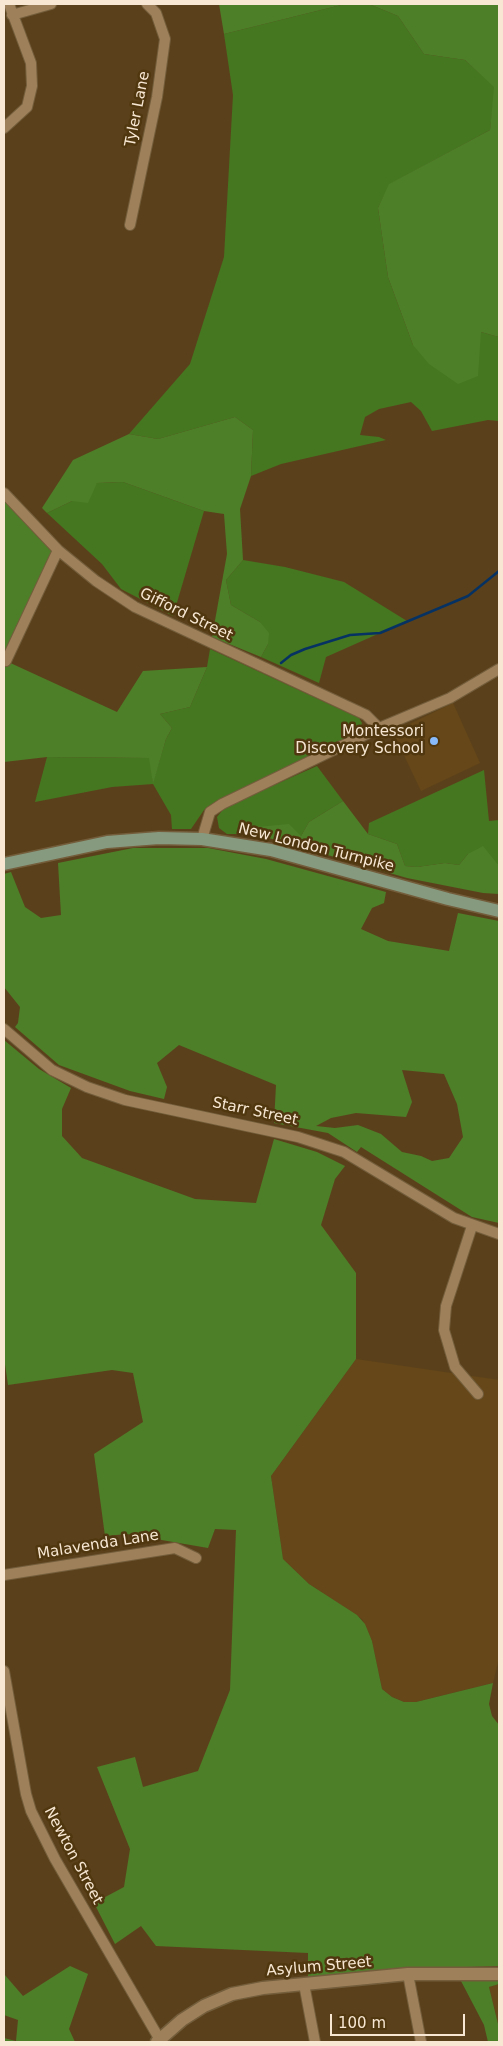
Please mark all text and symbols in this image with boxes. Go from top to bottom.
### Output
street label: Tyler Lane [122,70,154,148]
street label: Gifford Street [137,585,235,645]
place label: Montessori Discovery School [295,723,424,758]
marker: Montessori Discovery School [428,735,440,747]
street label: New London Turnpike [236,820,396,876]
street label: Starr Street [211,1094,299,1130]
street label: Malavenda Lane [36,1527,160,1563]
street label: Newton Street [40,1804,106,1908]
street label: Asylum Street [266,1953,372,1981]
scale bar [333,2004,468,2036]
text: 100 m [338,2014,386,2032]

